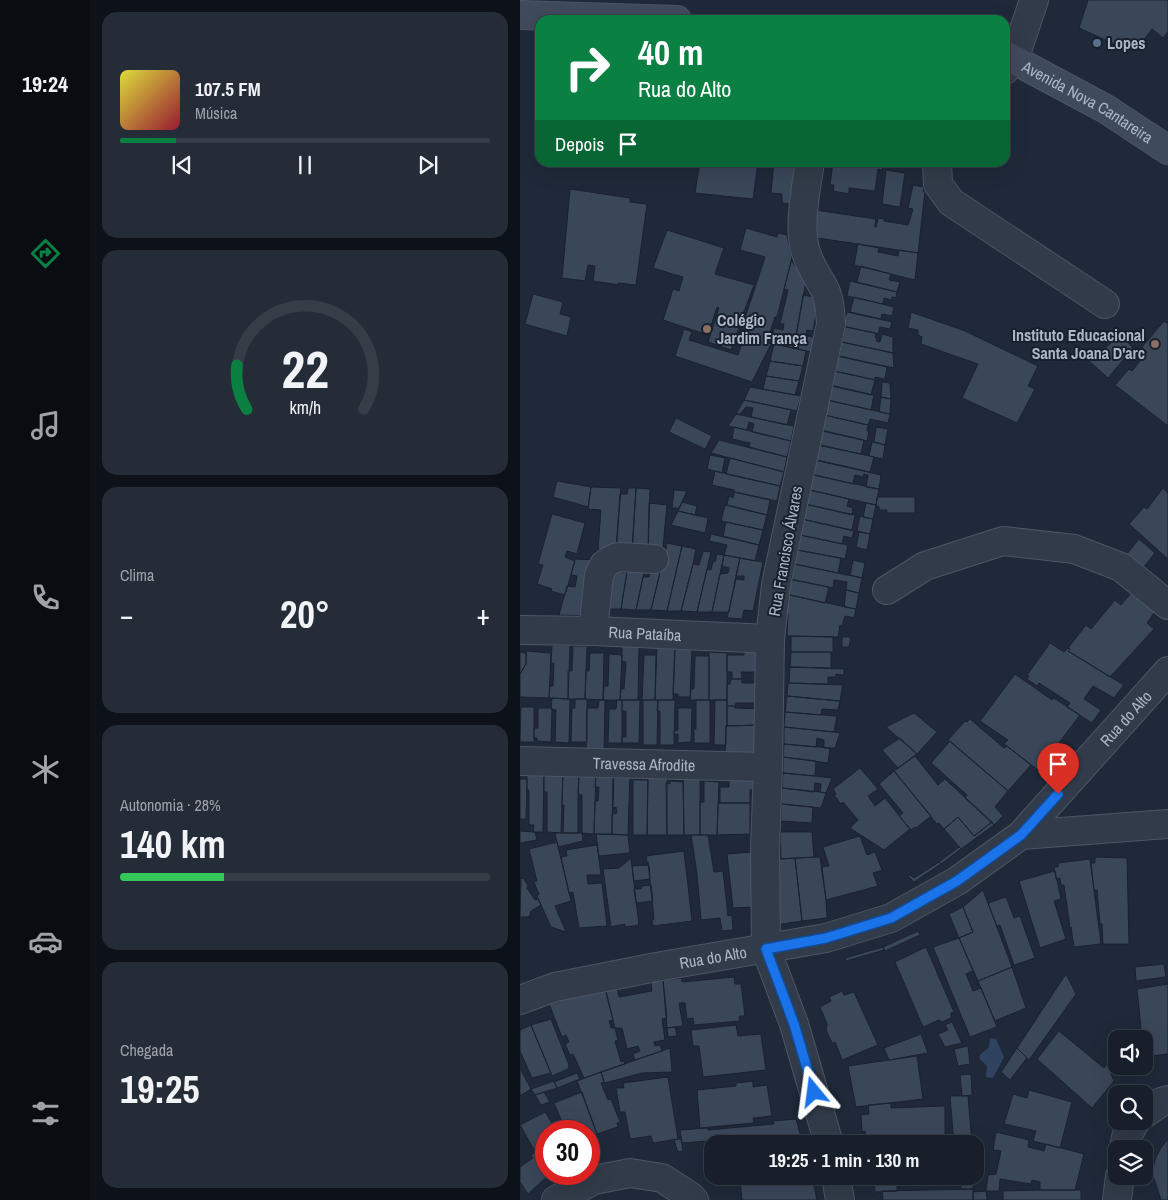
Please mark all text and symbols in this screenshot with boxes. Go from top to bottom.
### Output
text: 40 m [638,29,703,76]
place label: Lopes [1107,32,1146,54]
icon: right [555,35,620,100]
marker: Lopes [1091,37,1103,49]
street label: Avenida Nova Cantareira [1017,55,1158,149]
text: 19:24 [22,69,68,99]
text: Rua do Alto [638,74,731,104]
text: 107.5 FM [195,76,261,102]
text: Música [195,102,237,124]
icon: arrive [614,130,642,158]
text: Depois [555,131,604,157]
icon: previous [168,151,196,179]
icon: pause [291,151,319,179]
icon: next [414,151,442,179]
icon: directions [28,236,63,271]
place label: Colégio Jardim França [717,309,807,349]
marker: Colégio Jardim França [701,323,713,335]
place label: Instituto Educacional Santa Joana D'arc [1012,324,1145,364]
text: 22 [281,334,329,404]
marker: Instituto Educacional Santa Joana D'arc [1149,338,1161,350]
text: km/h [289,396,321,420]
icon: music [28,408,63,443]
street label: Rua Francisco Álvares [763,484,807,618]
text: Clima [120,564,154,586]
icon: phone [28,580,63,615]
text: 20° [280,589,330,640]
text: − [120,596,133,634]
text: + [477,596,490,634]
street label: Rua Pataíba [608,621,683,646]
street label: Rua do Alto [1095,686,1156,751]
pin [1037,743,1079,794]
icon: arrive [1044,750,1072,778]
icon: climate [28,752,63,787]
street label: Travessa Afrodite [592,752,695,776]
text: Autonomia · 28% [120,794,221,816]
text: 140 km [120,819,226,870]
icon: car [28,924,63,959]
street label: Rua do Alto [678,941,748,974]
map controls [1108,1030,1153,1185]
button: sound [1108,1030,1153,1075]
text: Chegada [120,1039,173,1061]
text: 19:25 [120,1064,200,1115]
position arrow [787,1065,839,1117]
button: search [1108,1085,1153,1130]
icon: filters [28,1096,63,1131]
speed limit sign: 30 [535,1120,600,1185]
button: layers [1108,1140,1153,1185]
text: 19:25 · 1 min · 130 m [769,1147,919,1173]

